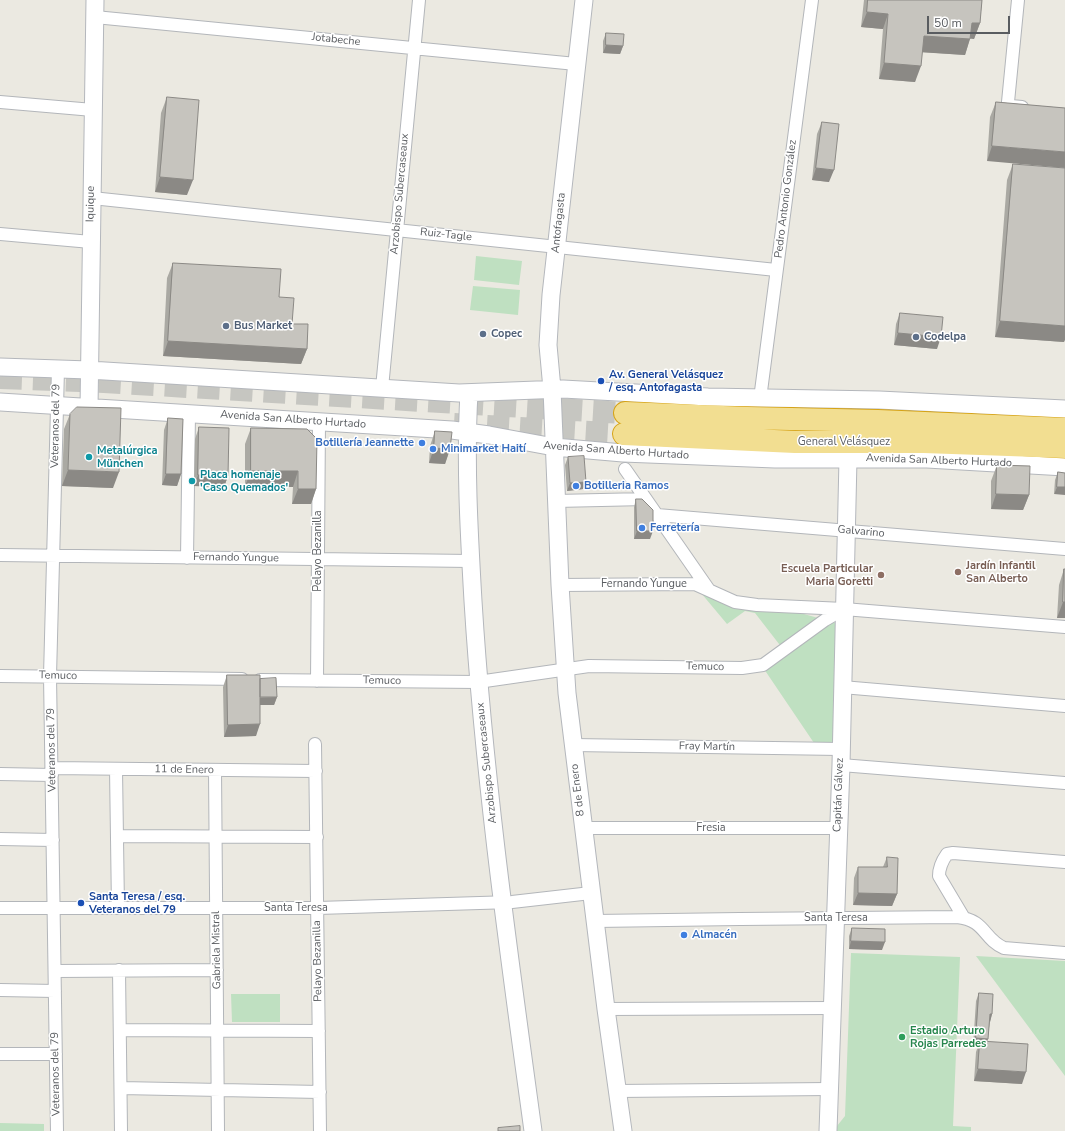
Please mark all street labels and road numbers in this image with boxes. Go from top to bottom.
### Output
street label: Jotabeche [311,31,361,49]
street label: Arzobispo Subercaseaux [388,133,412,255]
street label: Pedro Antonio González [772,139,800,259]
street label: Iquique [84,186,98,222]
street label: Antofagasta [549,192,569,254]
street label: Ruiz-Tagle [419,226,473,244]
street label: Veteranos del 79 [49,384,63,468]
street label: Avenida San Alberto Hurtado [220,408,366,432]
street label: General Velásquez [798,435,890,449]
street label: Avenida San Alberto Hurtado [543,439,689,463]
street label: Avenida San Alberto Hurtado [866,452,1012,470]
street label: Pelayo Bezanilla [311,510,325,592]
street label: Galvarino [837,523,885,541]
street label: Fernando Yungue [193,551,279,565]
street label: Fernando Yungue [601,577,687,591]
street label: Temuco [686,660,724,674]
street label: Temuco [39,669,77,683]
street label: Temuco [363,674,401,688]
street label: Arzobispo Subercaseaux [474,702,500,824]
street label: Veteranos del 79 [45,708,59,792]
street label: Fray Martín [679,740,735,754]
street label: Capitán Gálvez [831,758,847,832]
street label: 11 de Enero [154,763,214,777]
street label: 8 de Enero [568,763,588,817]
street label: Fresia [696,821,726,835]
street label: Santa Teresa [264,901,328,915]
street label: Gabriela Mistral [210,911,224,989]
street label: Santa Teresa [804,911,868,925]
street label: Pelayo Bezanilla [311,920,325,1002]
street label: Veteranos del 79 [49,1032,63,1116]

